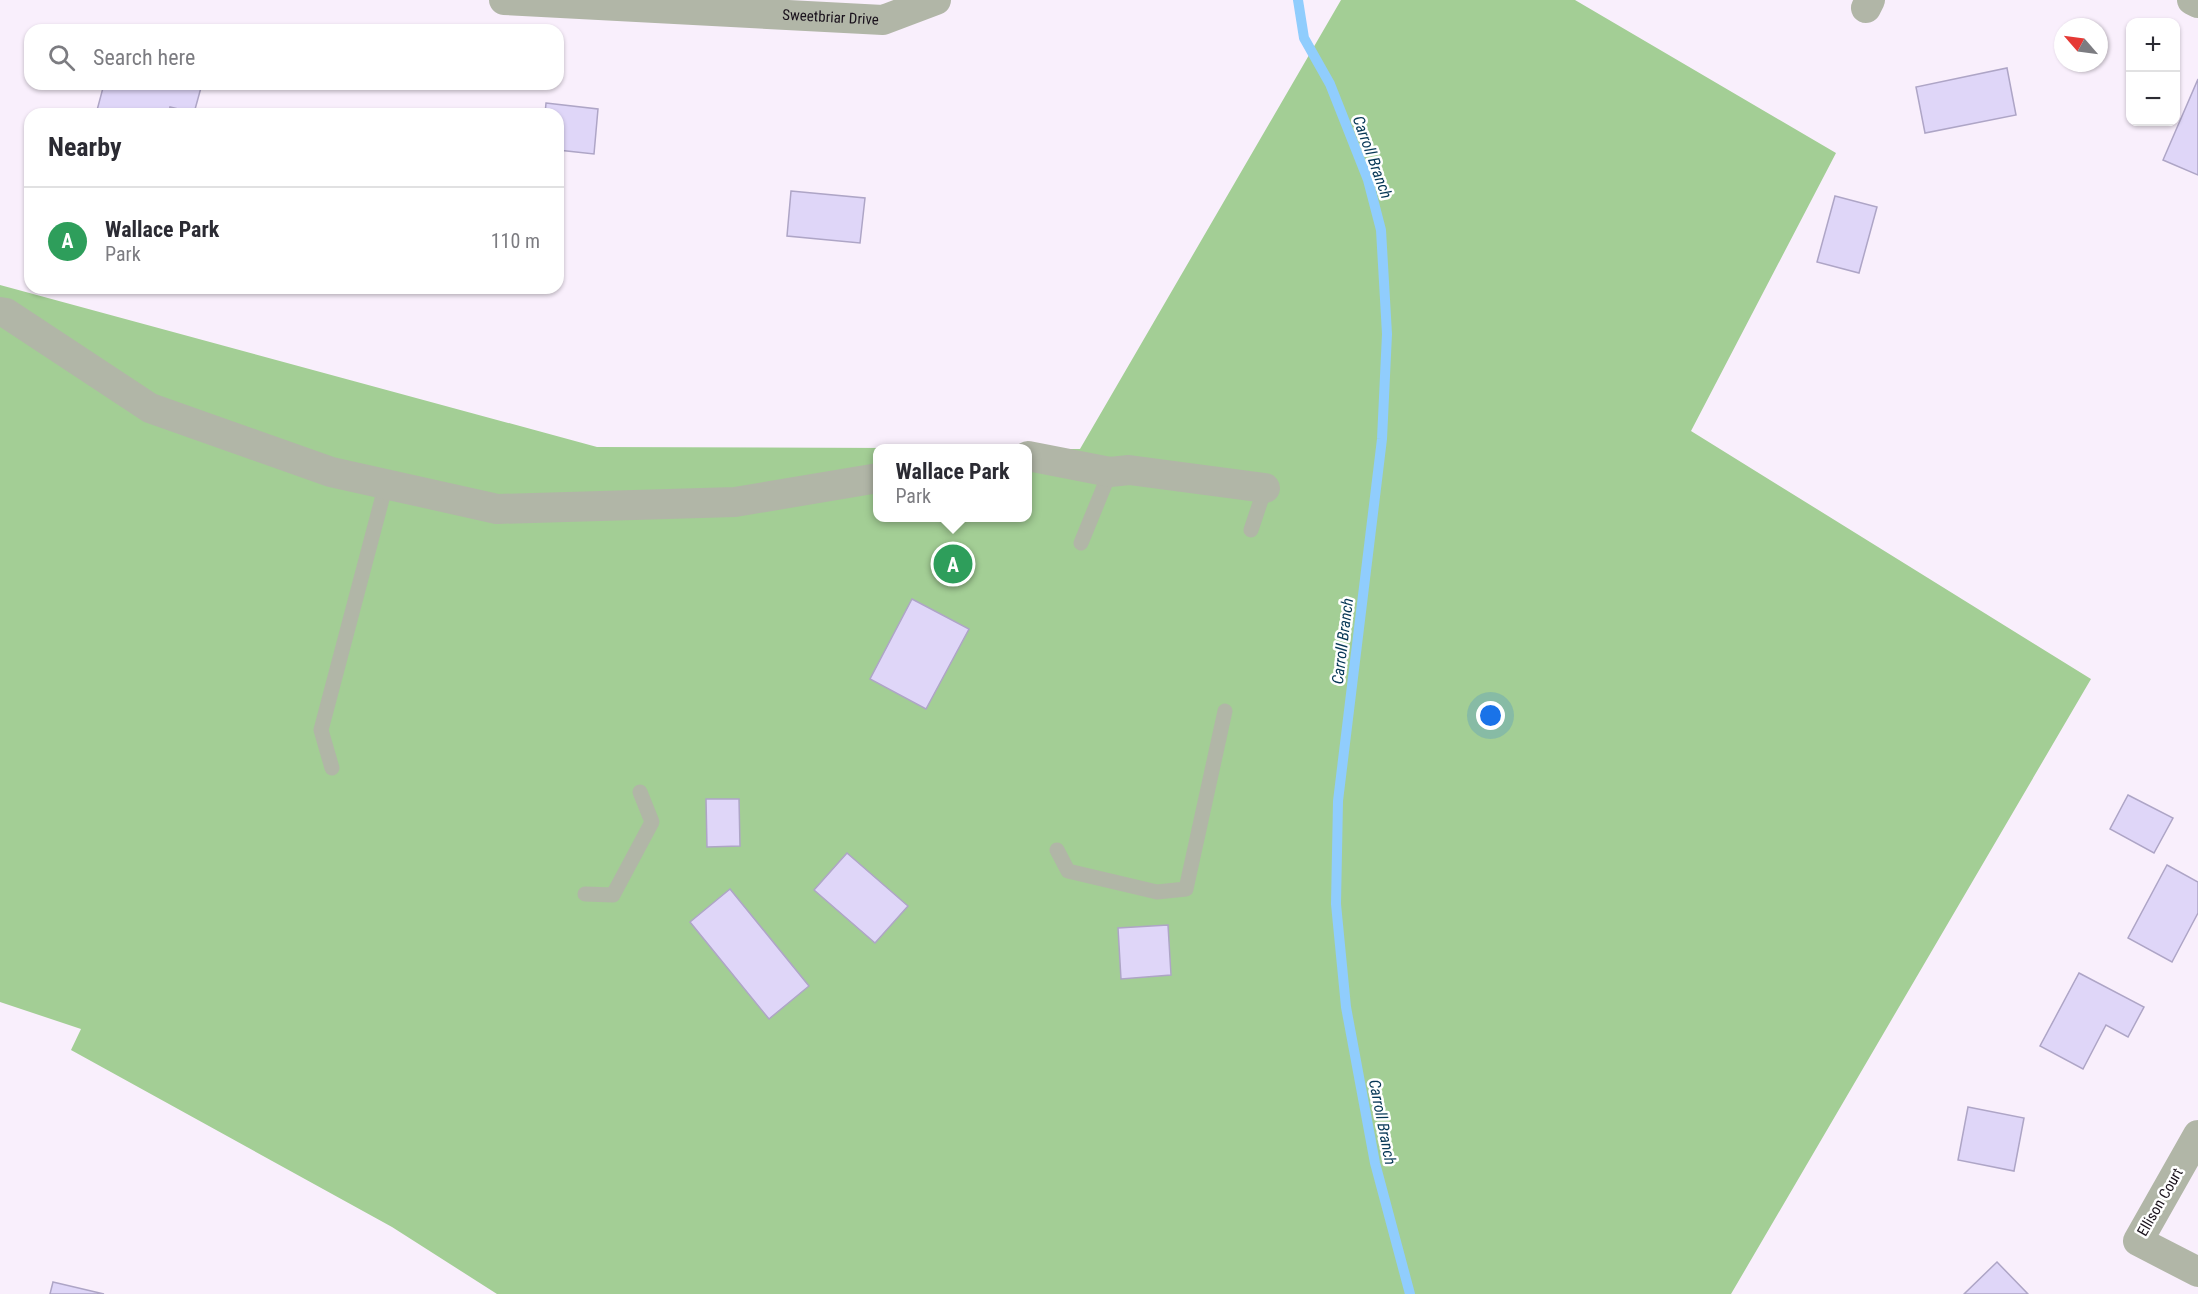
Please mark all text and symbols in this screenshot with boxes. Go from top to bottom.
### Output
street label: Sweetbriar Drive [782,6,879,29]
north arrow [2054,18,2108,72]
map controls [2126,18,2180,126]
button: + [2126,18,2180,72]
search box [24,24,564,90]
icon: search [45,41,78,74]
text: Search here [93,45,195,70]
button: − [2126,72,2180,126]
water label: Carroll Branch [1349,113,1396,201]
text: Nearby [48,132,122,162]
text: Wallace Park [105,217,219,242]
text: A [62,229,73,253]
text: 110 m [491,229,540,253]
text: Park [105,242,141,266]
popup [873,444,1032,522]
text: Wallace Park [895,459,1010,484]
text: Park [895,484,931,508]
pin: A [934,542,972,586]
water label: Carroll Branch [1328,597,1357,685]
your location [1476,701,1505,730]
water label: Carroll Branch [1365,1078,1400,1166]
street label: Ellison Court [2133,1165,2187,1239]

